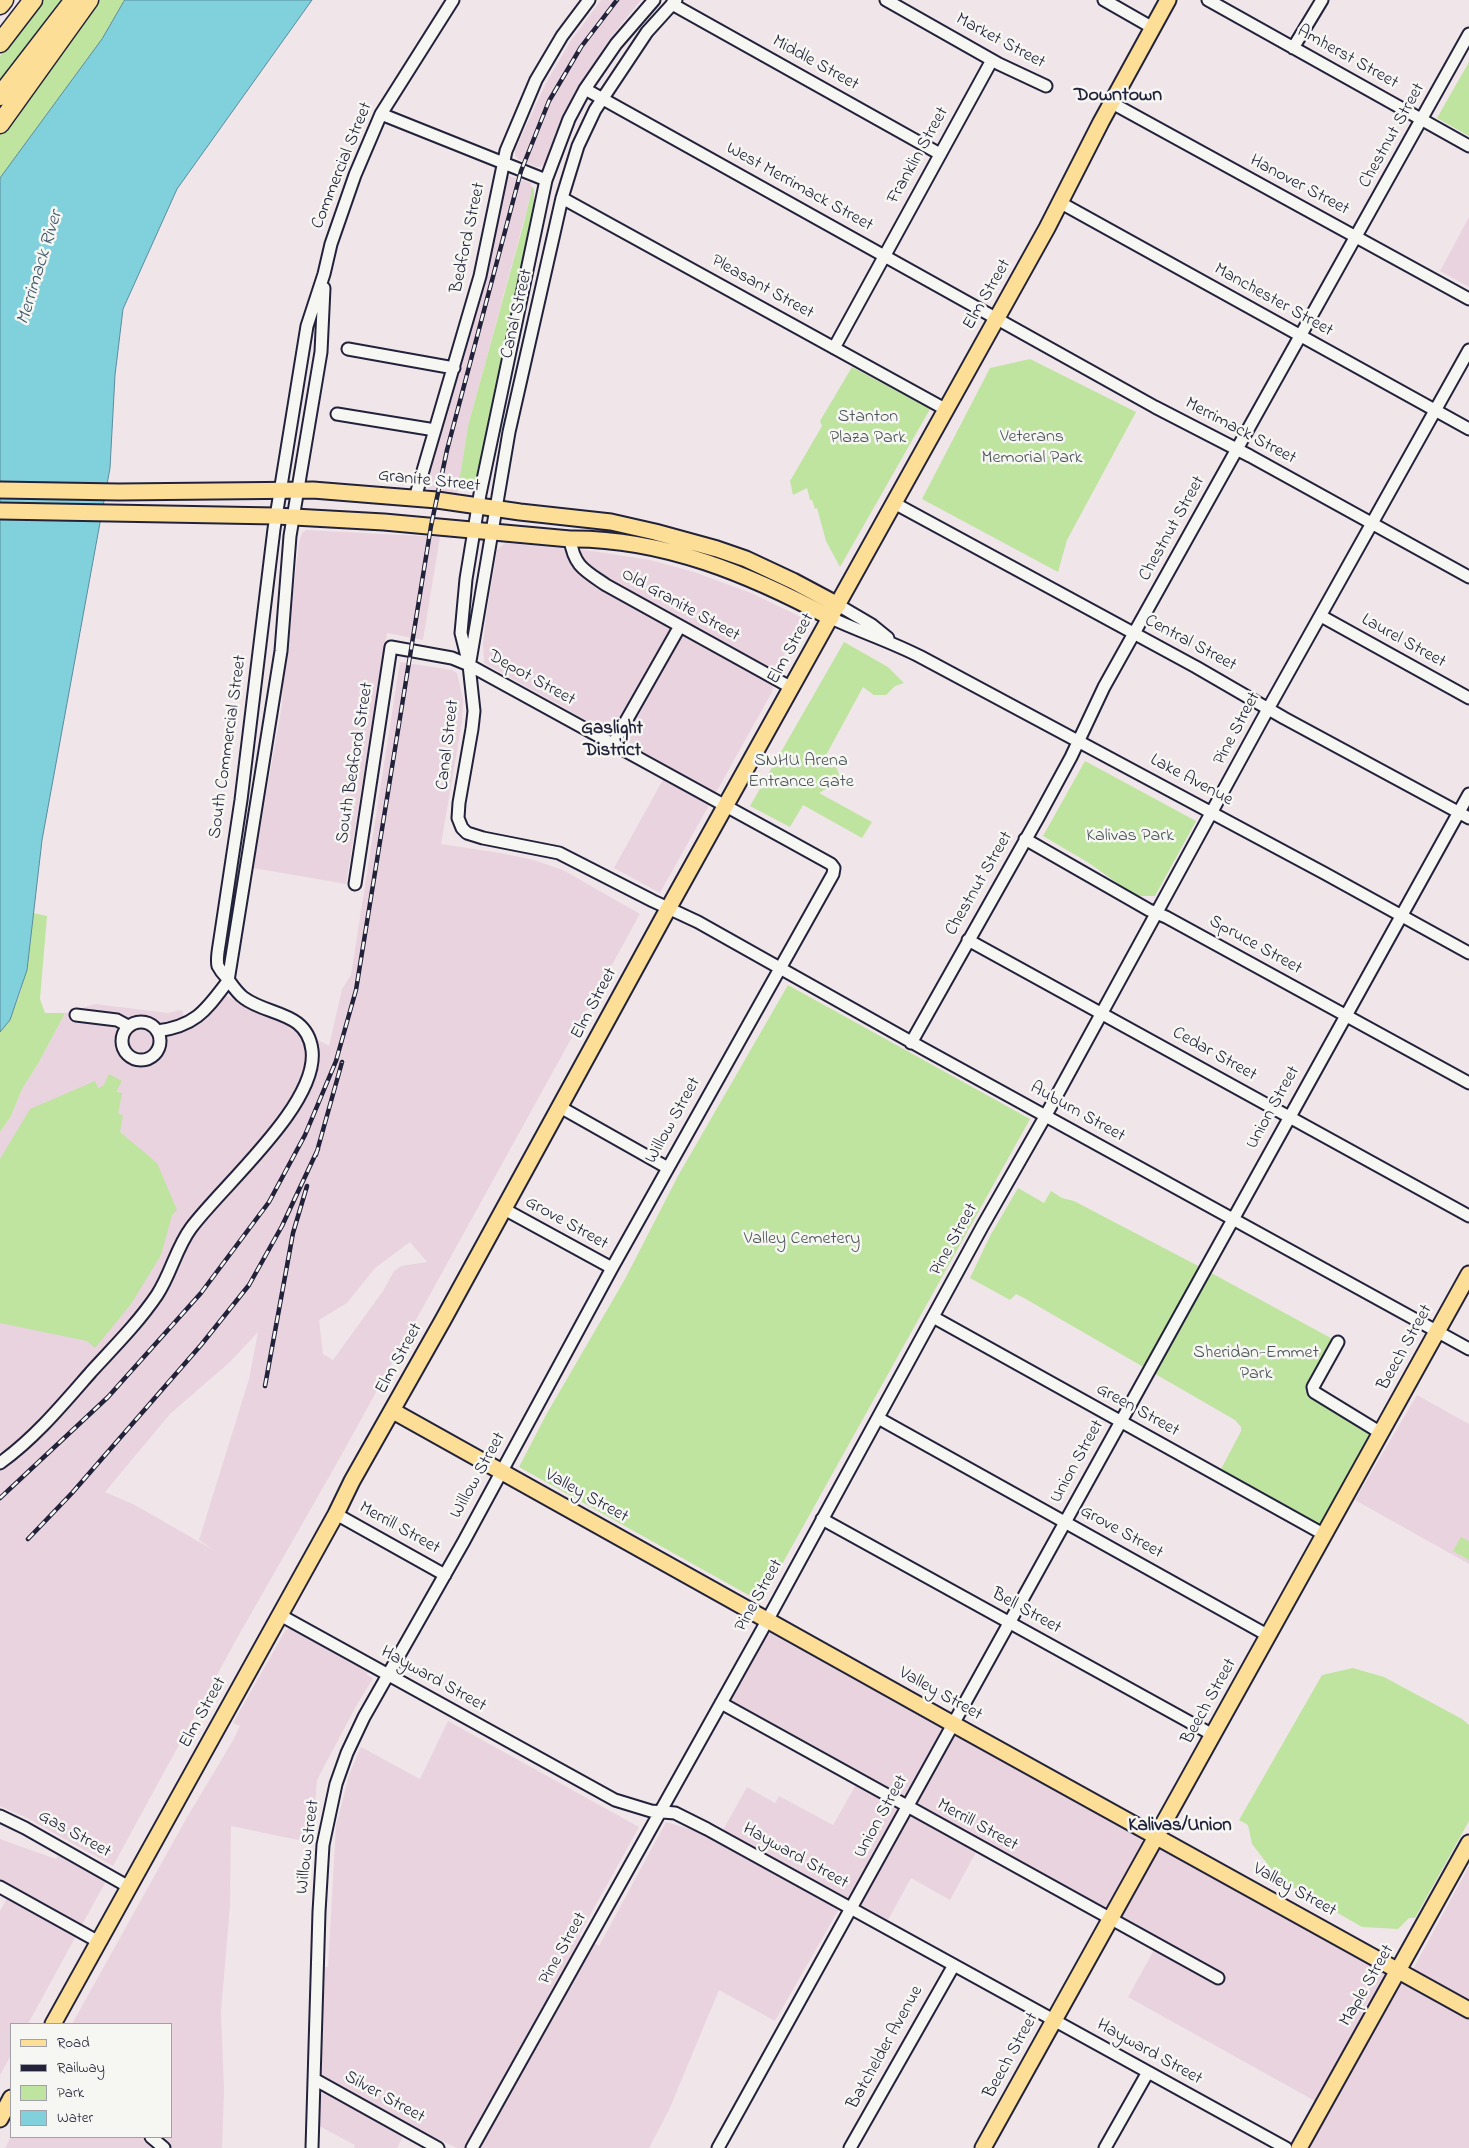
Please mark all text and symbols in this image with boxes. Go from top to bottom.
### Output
street label: Market Street [952,9,1048,75]
street label: Amherst Street [1293,21,1401,95]
street label: Middle Street [768,31,862,97]
street label: Chestnut Street [1355,80,1431,192]
district label: Downtown [1074,85,1162,109]
street label: Commercial Street [308,100,378,232]
street label: Franklin Street [884,104,954,208]
street label: West Merrimack Street [722,139,876,237]
street label: Hanover Street [1246,151,1352,221]
street label: Bedford Street [447,181,491,295]
water label: Merrimack River [13,208,69,328]
street label: Pleasant Street [707,251,817,325]
street label: Elm Street [959,256,1017,334]
street label: Manchester Street [1210,259,1336,343]
street label: Canal Street [497,267,539,361]
street label: Merrimack Street [1181,394,1299,470]
park label: Stanton Plaza Park [830,407,906,449]
park label: Veterans Memorial Park [982,427,1082,469]
street label: Granite Street [377,466,481,498]
street label: Chestnut Street [1135,473,1211,585]
street label: Old Granite Street [617,565,743,647]
street label: Elm Street [764,610,820,688]
street label: Laurel Street [1357,610,1449,674]
street label: Central Street [1140,611,1240,677]
street label: Depot Street [484,646,578,712]
street label: South Commercial Street [205,654,253,840]
street label: South Bedford Street [333,681,379,845]
street label: Pine Street [1210,689,1266,769]
street label: Canal Street [433,698,465,792]
district label: Gaslight District [581,719,643,763]
street label: Lake Avenue [1146,750,1236,812]
park label: SNHU Arena Entrance Gate [748,751,854,794]
park label: Kalivas Park [1086,826,1174,848]
street label: Chestnut Street [941,828,1019,940]
street label: Spruce Street [1205,912,1305,980]
street label: Elm Street [567,965,623,1043]
street label: Cedar Street [1168,1023,1260,1087]
street label: Union Street [1242,1063,1306,1153]
street label: Willow Street [641,1074,707,1168]
street label: Auburn Street [1026,1078,1128,1148]
street label: Grove Street [521,1192,611,1256]
street label: Pine Street [926,1200,984,1280]
park label: Valley Cemetery [744,1229,860,1251]
street label: Beech Street [1374,1301,1438,1395]
street label: Elm Street [372,1320,428,1398]
park label: Sheridan-Emmet Park [1193,1343,1319,1386]
street label: Green Street [1092,1379,1182,1443]
street label: Union Street [1046,1417,1110,1507]
street label: Willow Street [446,1429,512,1523]
street label: Valley Street [540,1465,632,1529]
street label: Merrill Street [355,1498,443,1560]
street label: Grove Street [1076,1501,1166,1565]
street label: Pine Street [731,1556,789,1636]
street label: Bell Street [987,1584,1065,1640]
street label: Hayward Street [376,1642,490,1718]
street label: Beech Street [1178,1655,1242,1749]
street label: Valley Street [894,1663,986,1727]
street label: Elm Street [176,1674,232,1752]
street label: Union Street [850,1772,914,1862]
street label: Merrill Street [933,1795,1021,1857]
street label: Willow Street [292,1798,326,1896]
street label: Gas Street [34,1806,114,1864]
district label: Kalivas/Union [1128,1816,1232,1838]
street label: Hayward Street [738,1819,852,1895]
street label: Valley Street [1248,1859,1340,1923]
street label: Pine Street [535,1909,593,1989]
street label: Maple Street [1336,1941,1400,2031]
street label: Batchelder Avenue [843,1983,929,2113]
street label: Beech Street [980,2009,1044,2103]
street label: Hayward Street [1092,2015,1206,2091]
legend [10,2023,172,2138]
text: Road [57,2032,90,2054]
text: Railway [57,2057,105,2079]
street label: Silver Street [340,2067,428,2129]
text: Park [57,2082,84,2104]
text: Water [57,2107,93,2129]

